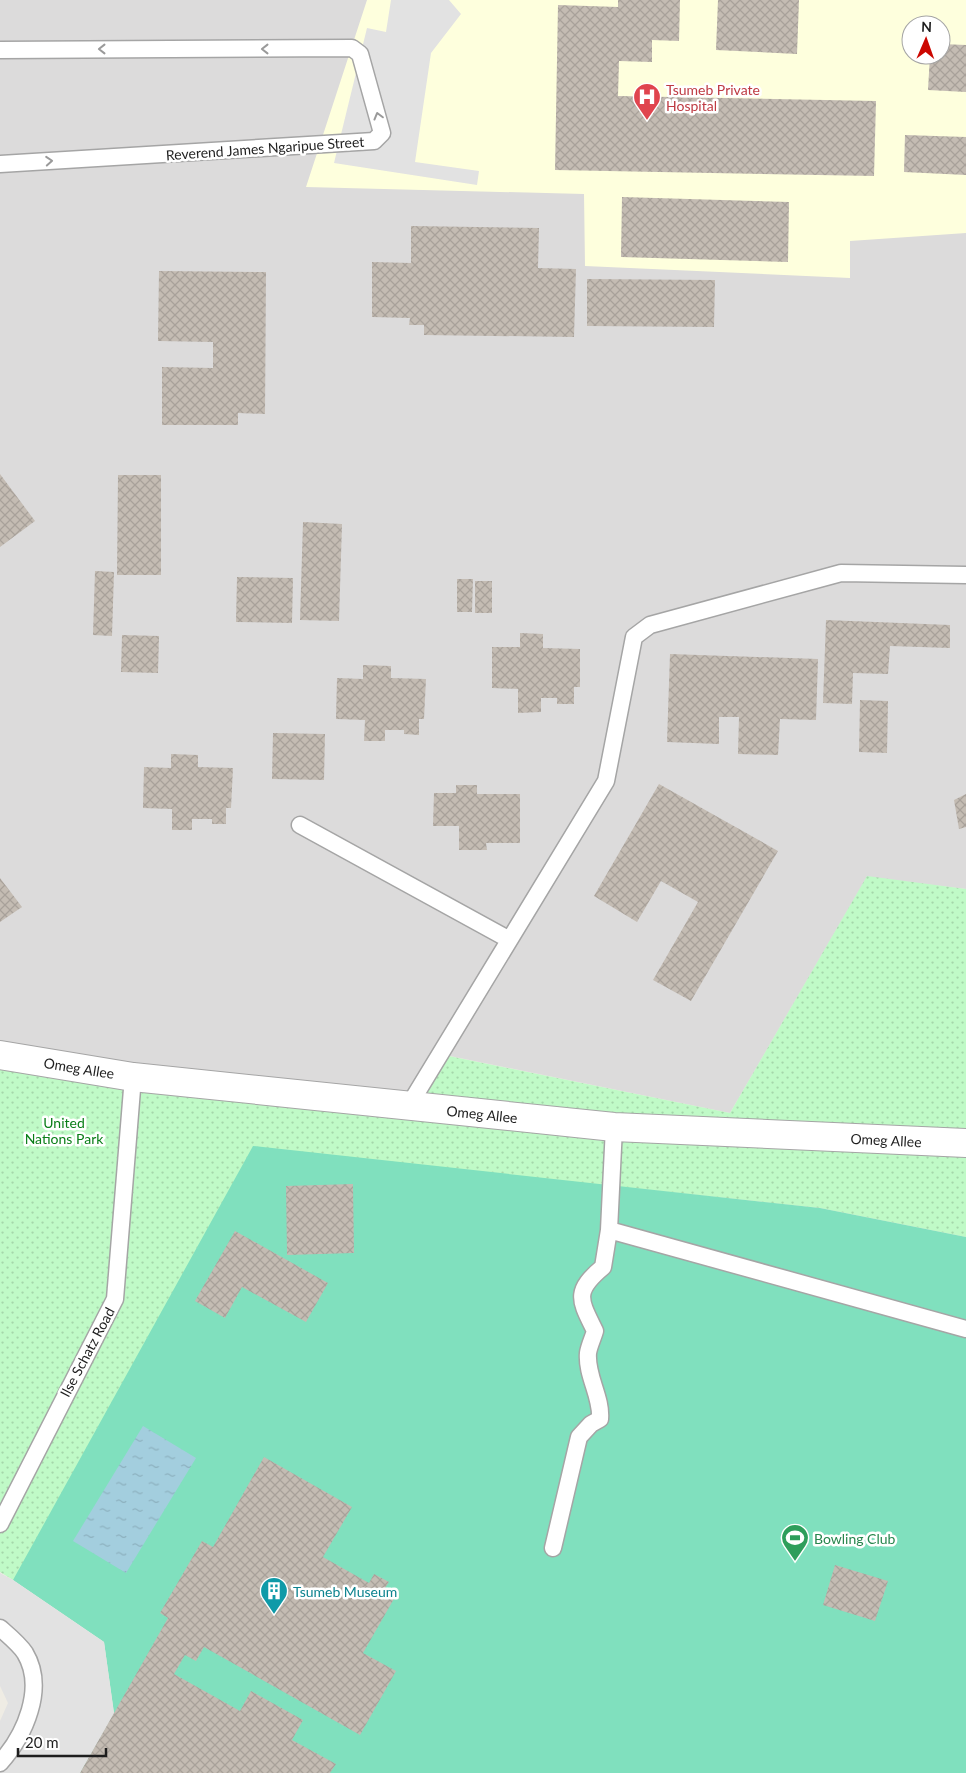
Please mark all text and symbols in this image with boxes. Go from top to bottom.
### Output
north arrow [901,15,951,65]
text: N [921,18,932,35]
one-way arrow [98,44,106,54]
one-way arrow [261,44,268,54]
place label: Tsumeb Private Hospital [666,81,760,114]
hospital icon: Tsumeb Private Hospital [632,82,662,121]
one-way arrow [373,113,383,121]
street label: Reverend James Ngaripue Street [165,133,365,163]
one-way arrow [45,156,53,167]
street label: Omeg Allee [42,1054,116,1082]
street label: Omeg Allee [446,1102,518,1126]
park label: United Nations Park [25,1114,104,1147]
street label: Omeg Allee [850,1130,922,1150]
street label: Ilse Schatz Road [56,1304,118,1400]
sports icon: Bowling Club [780,1523,810,1562]
place label: Bowling Club [814,1530,896,1547]
building icon: Tsumeb Museum [259,1576,289,1615]
place label: Tsumeb Museum [293,1583,397,1600]
scale bar [18,1726,105,1758]
text: 20 m [25,1733,59,1751]

